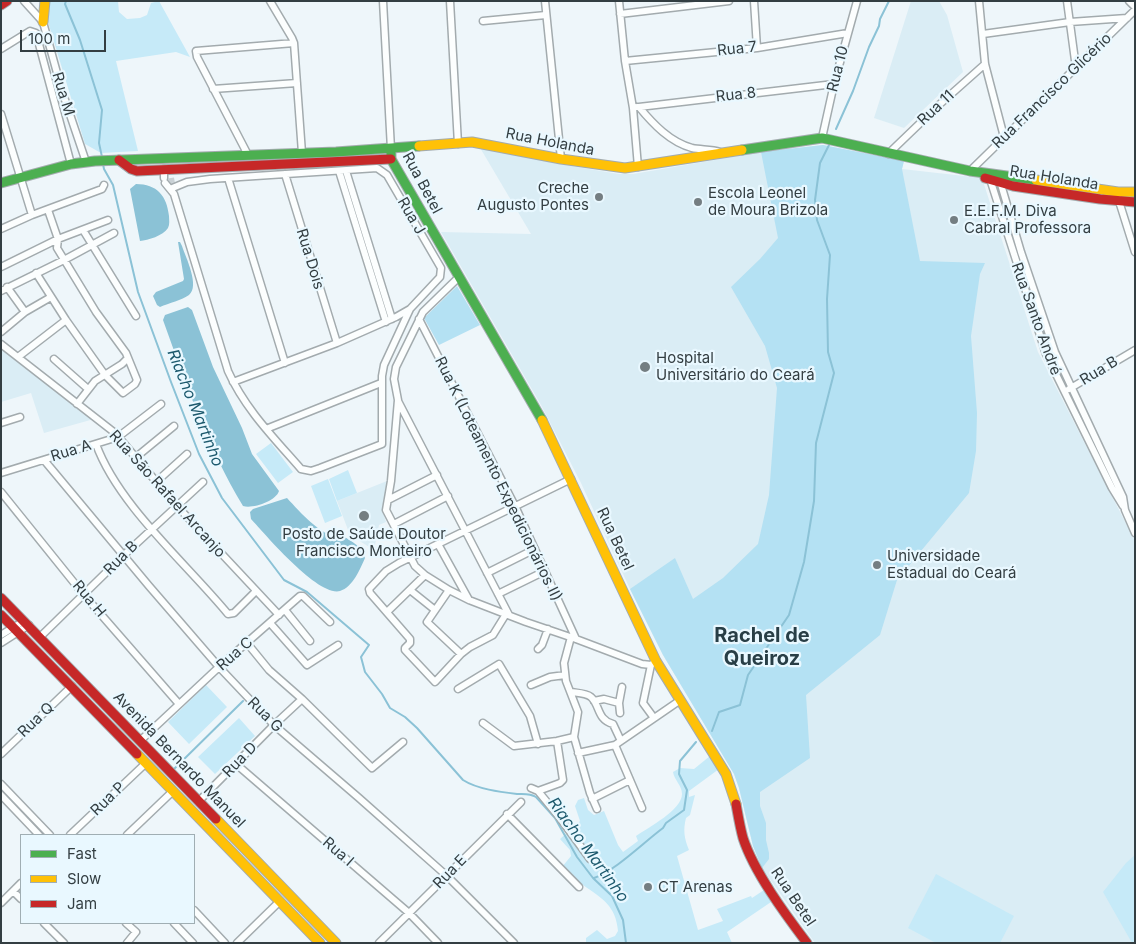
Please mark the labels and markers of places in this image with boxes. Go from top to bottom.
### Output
place label: Creche Augusto Pontes [477,179,589,214]
place label: Escola Leonel de Moura Brizola [708,184,828,219]
marker: Creche Augusto Pontes [593,191,605,203]
marker: Escola Leonel de Moura Brizola [692,196,704,208]
place label: E.E.F.M. Diva Cabral Professora [964,202,1091,237]
marker: E.E.F.M. Diva Cabral Professora [948,214,960,226]
place label: Hospital Universitário do Ceará [656,349,815,384]
marker: Hospital Universitário do Ceará [638,360,652,374]
marker: Posto de Saúde Doutor Francisco Monteiro [357,509,371,523]
place label: Posto de Saúde Doutor Francisco Monteiro [282,525,446,560]
place label: Universidade Estadual do Ceará [887,547,1016,582]
marker: Universidade Estadual do Ceará [871,559,883,571]
place label: CT Arenas [658,878,733,896]
marker: CT Arenas [642,881,654,893]

